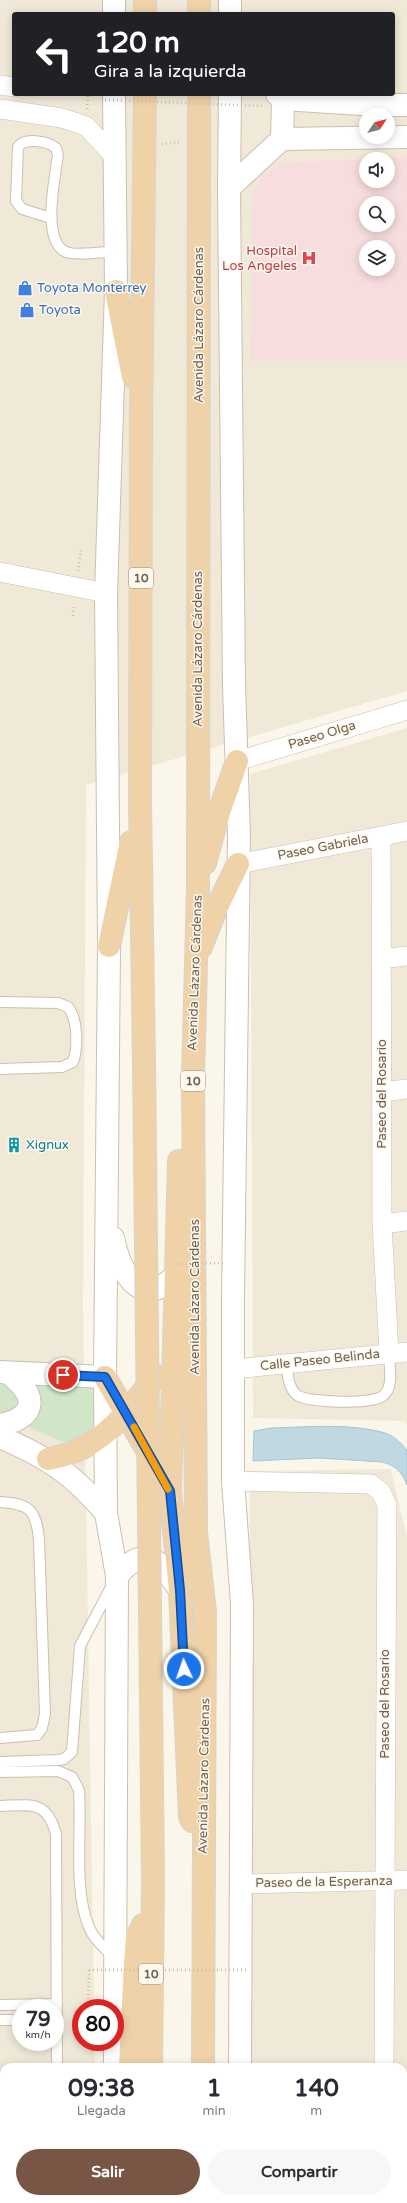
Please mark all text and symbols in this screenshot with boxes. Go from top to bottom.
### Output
text: 120 m [94,26,180,60]
icon: left [28,28,80,80]
text: Gira a la izquierda [94,60,246,82]
north arrow [359,108,395,144]
map controls [359,108,395,276]
button: sound [359,152,395,188]
button: search [359,196,395,232]
button: layers [359,240,395,276]
place label: Hospital Los Angeles [222,243,297,274]
street label: Avenida Lázaro Cárdenas [191,247,207,403]
hospital icon: Hospital Los Angeles [300,249,318,267]
shop icon: Toyota Monterrey [16,279,34,297]
place label: Toyota Monterrey [37,280,147,296]
shop icon: Toyota [18,301,36,319]
place label: Toyota [39,302,81,318]
road number: 10 [129,568,153,588]
street label: Avenida Lázaro Cárdenas [190,571,206,727]
street label: Paseo Olga [286,717,358,753]
street label: Paseo Gabriela [276,830,370,864]
street label: Avenida Lázaro Cárdenas [184,895,206,1051]
street label: Paseo del Rosario [374,1039,390,1149]
road number: 10 [181,1071,205,1091]
building icon: Xignux [5,1136,23,1154]
place label: Xignux [26,1137,69,1153]
street label: Avenida Lázaro Cárdenas [187,1219,203,1375]
street label: Calle Paseo Belinda [259,1346,381,1374]
pin [46,1358,80,1392]
icon: arrive [52,1364,74,1386]
position arrow [163,1648,205,1690]
street label: Paseo del Rosario [377,1649,393,1759]
street label: Avenida Lázaro Cárdenas [195,1698,213,1854]
street label: Paseo de la Esperanza [255,1873,393,1891]
road number: 10 [139,1964,163,1984]
speed limit sign: 80 [72,1999,124,2051]
text: 79 [25,2008,51,2032]
text: km/h [25,2029,51,2041]
text: 09:38 [68,2074,135,2103]
text: 1 [207,2074,222,2103]
text: 140 [294,2074,339,2103]
text: Llegada [77,2103,126,2119]
text: min [203,2103,226,2119]
text: m [310,2103,322,2119]
button: Salir [16,2149,200,2195]
button: Compartir [208,2149,391,2195]

